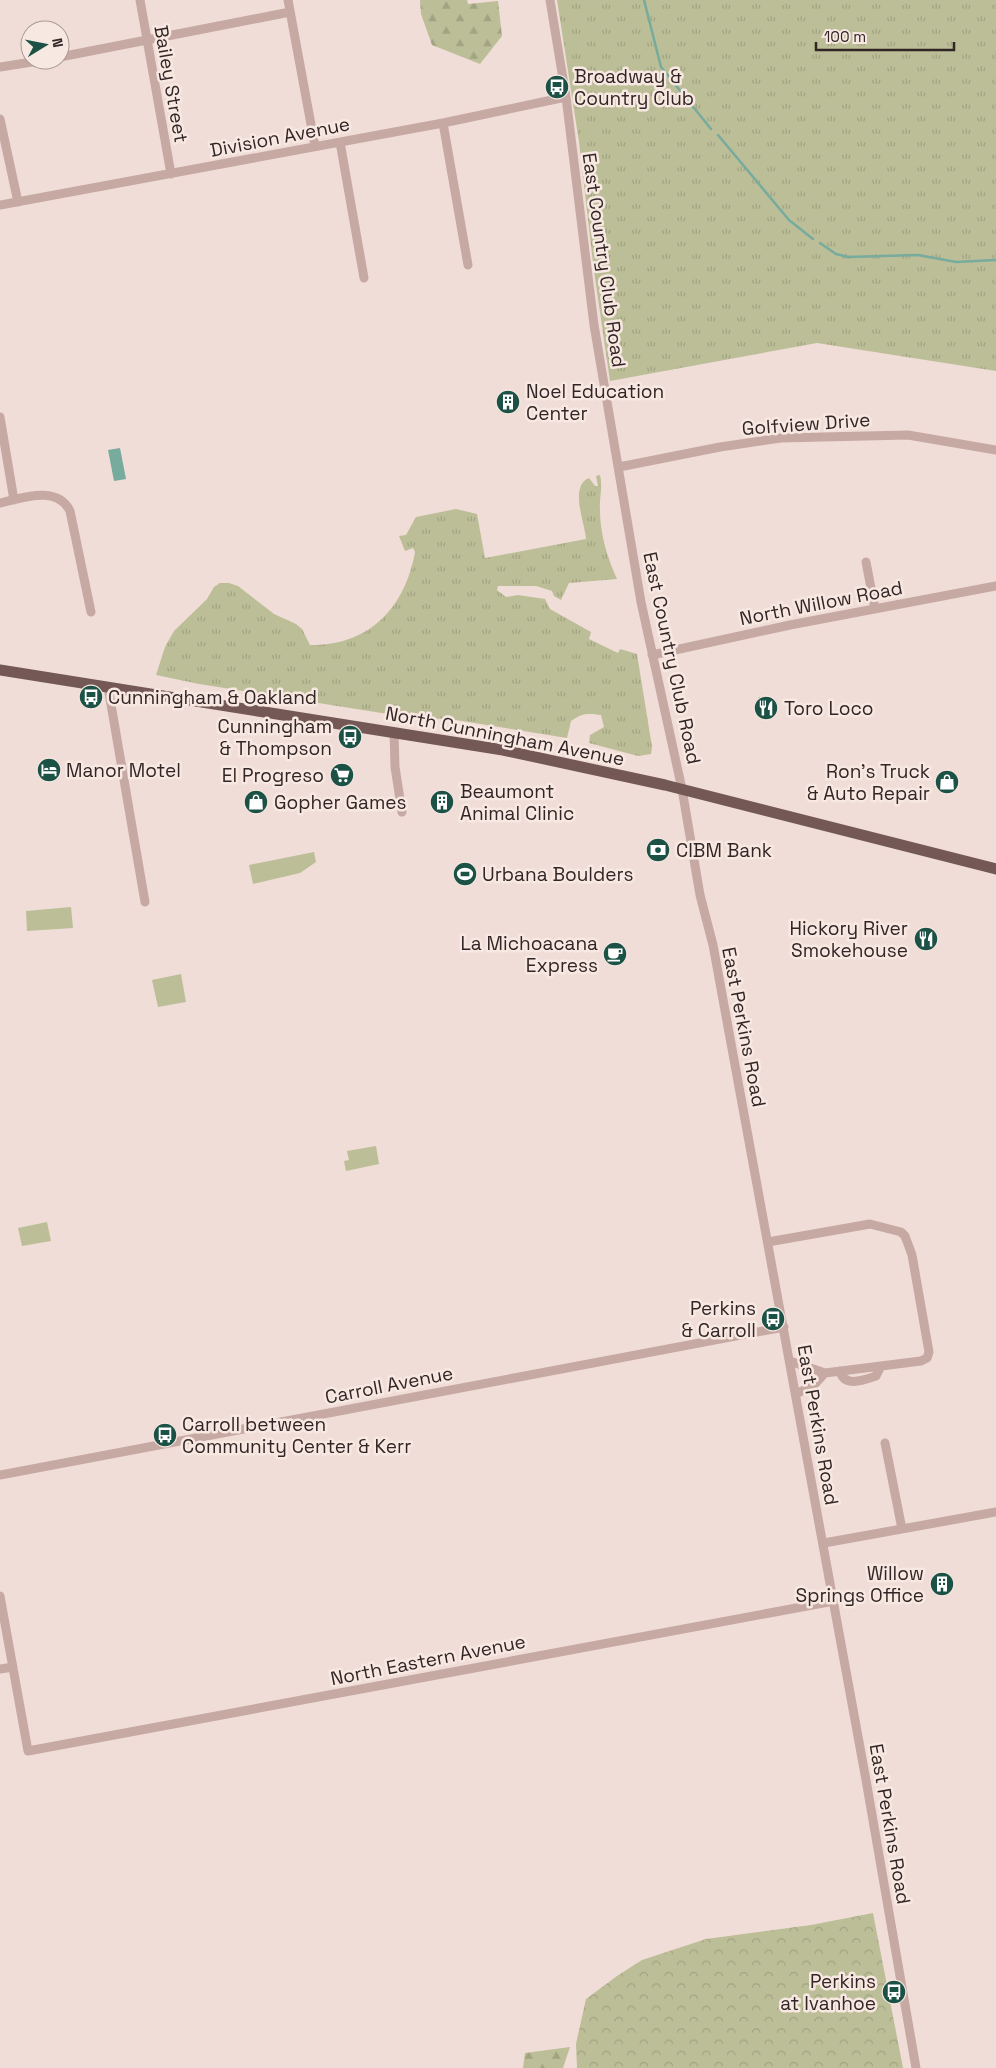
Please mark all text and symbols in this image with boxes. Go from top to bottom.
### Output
north arrow [20,20,70,70]
scale bar [816,20,954,52]
street label: Bailey Street [148,23,194,145]
text: 100 m [824,27,866,46]
text: N [48,37,67,49]
place label: Broadway & Country Club [574,64,694,111]
bus stop icon: Broadway & Country Club [544,74,570,100]
street label: Division Avenue [208,111,352,163]
street label: East Country Club Road [577,151,631,369]
place label: Noel Education Center [526,379,664,426]
building icon: Noel Education Center [495,389,521,415]
street label: Golfview Drive [741,407,871,441]
street label: East Country Club Road [637,549,707,767]
street label: North Willow Road [737,575,905,631]
bus stop icon: Cunningham & Oakland [78,684,104,710]
place label: Cunningham & Oakland [108,685,317,710]
restaurant icon: Toro Loco [753,695,779,721]
place label: Toro Loco [784,696,874,721]
street label: North Cunningham Avenue [383,701,627,771]
place label: Cunningham & Thompson [217,714,332,761]
bus stop icon: Cunningham & Thompson [337,724,363,750]
hotel icon: Manor Motel [36,757,62,783]
place label: Manor Motel [66,758,181,783]
place label: Ron's Truck & Auto Repair [807,759,930,806]
supermarket icon: El Progreso [329,762,355,788]
place label: El Progreso [222,763,324,788]
shop icon: Ron's Truck & Auto Repair [934,769,960,795]
place label: Beaumont Animal Clinic [460,779,574,826]
shop icon: Gopher Games [243,789,269,815]
building icon: Beaumont Animal Clinic [429,789,455,815]
place label: Gopher Games [274,790,407,815]
bank icon: CIBM Bank [645,837,671,863]
place label: CIBM Bank [676,838,772,863]
sports icon: Urbana Boulders [452,861,478,887]
place label: Urbana Boulders [482,862,634,887]
place label: Hickory River Smokehouse [789,916,908,963]
restaurant icon: Hickory River Smokehouse [913,926,939,952]
place label: La Michoacana Express [460,931,598,978]
cafe icon: La Michoacana Express [602,941,628,967]
street label: East Perkins Road [716,945,772,1109]
place label: Perkins & Carroll [681,1296,756,1343]
bus stop icon: Perkins & Carroll [760,1306,786,1332]
street label: East Perkins Road [792,1343,844,1507]
street label: Carroll Avenue [323,1360,455,1410]
place label: Carroll between Community Center & Kerr [182,1412,411,1459]
bus stop icon: Carroll between Community Center & Kerr [152,1422,178,1448]
place label: Willow Springs Office [796,1561,924,1608]
building icon: Willow Springs Office [929,1571,955,1597]
street label: North Eastern Avenue [328,1629,528,1691]
street label: East Perkins Road [864,1742,916,1906]
place label: Perkins at Ivanhoe [780,1969,876,2016]
bus stop icon: Perkins at Ivanhoe [881,1979,907,2005]

